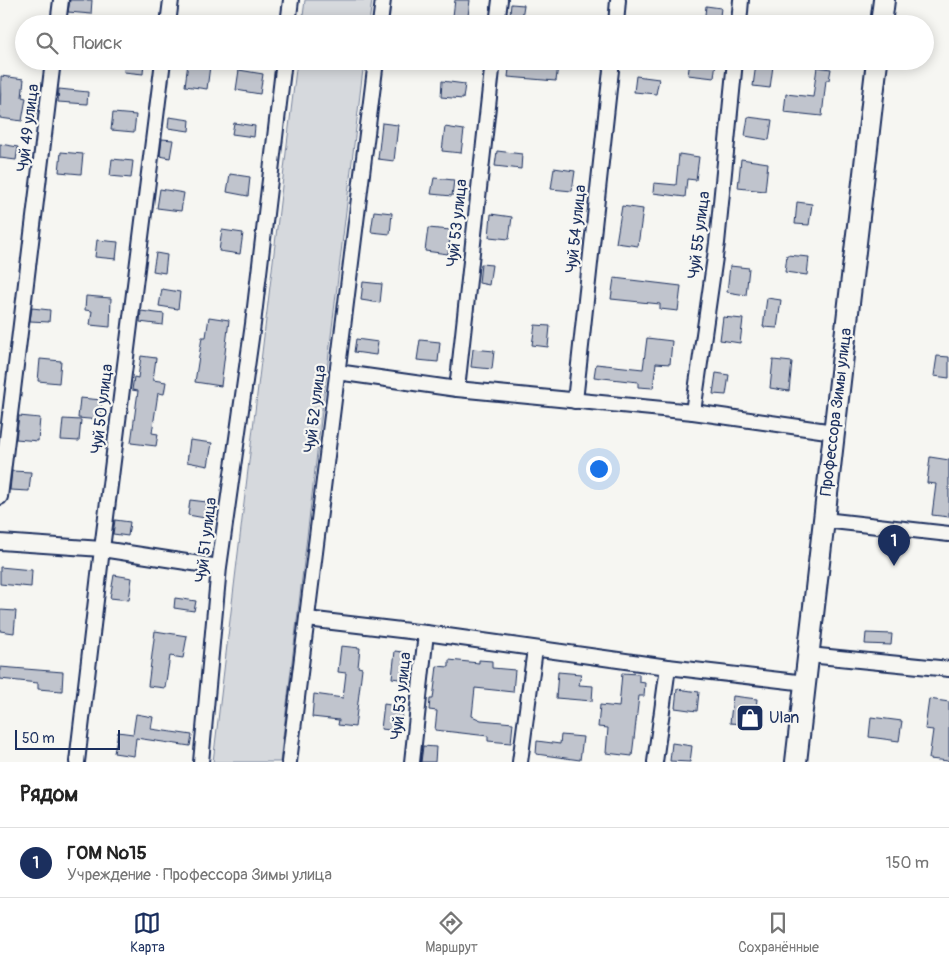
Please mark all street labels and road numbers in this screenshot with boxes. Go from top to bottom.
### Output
street label: Чуй 49 улица [13,83,43,173]
street label: Чуй 53 улица [442,178,472,268]
street label: Чуй 54 улица [561,184,591,274]
street label: Чуй 55 улица [684,190,714,280]
street label: Профессора Зимы улица [816,327,856,497]
street label: Чуй 50 улица [87,363,117,455]
street label: Чуй 52 улица [300,364,330,454]
street label: Чуй 51 улица [191,496,221,584]
street label: Чуй 53 улица [386,651,416,741]

